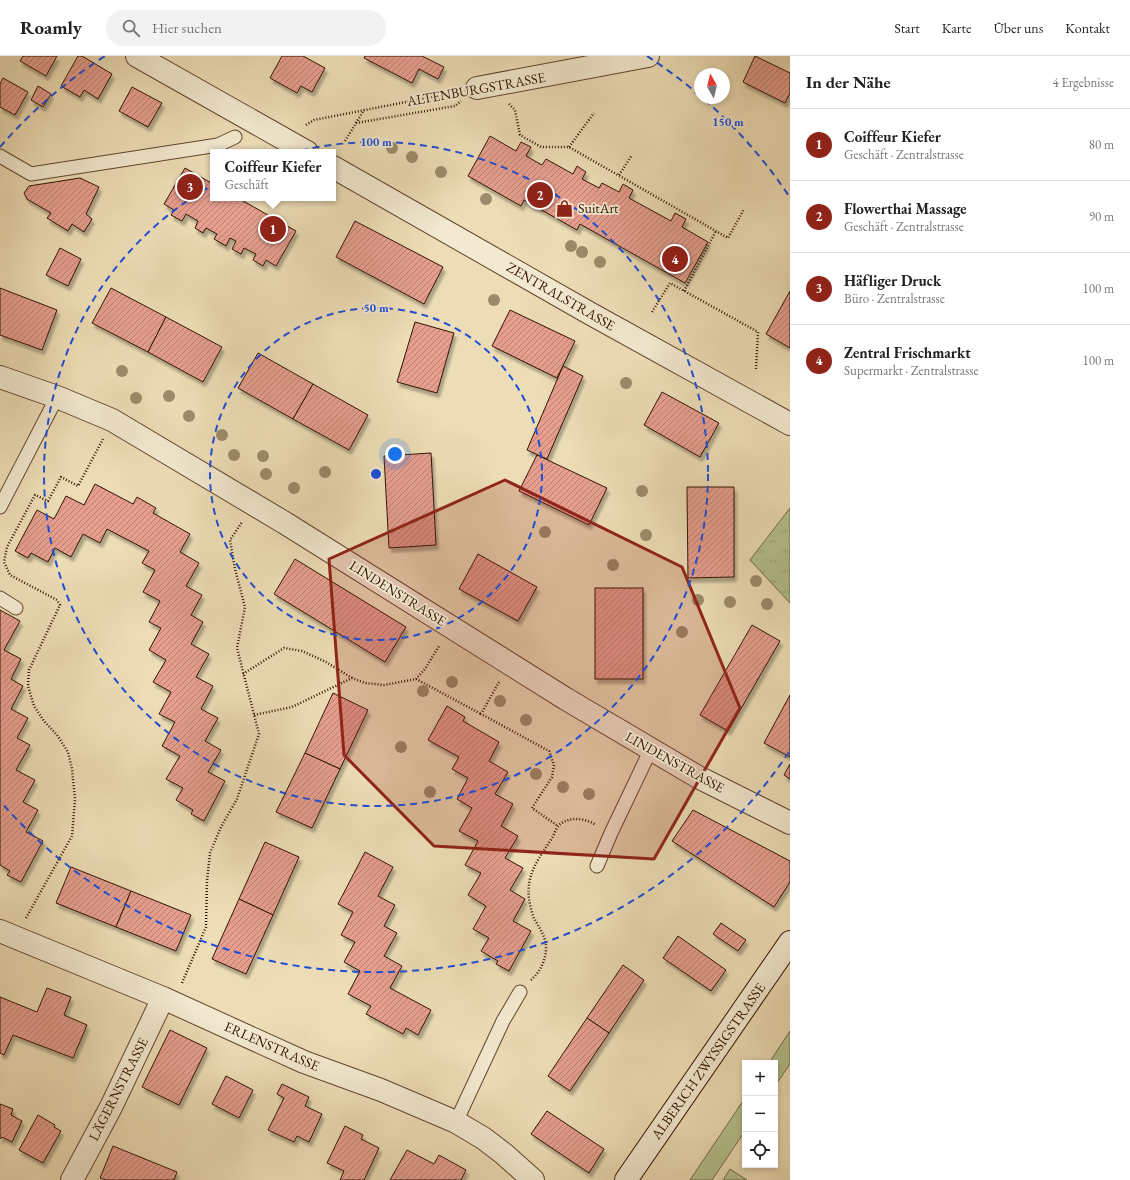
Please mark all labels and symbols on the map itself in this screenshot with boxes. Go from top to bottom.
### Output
street label: ALTENBURGSTRASSE [404,68,547,110]
north arrow [694,68,730,104]
text: 150 m [712,114,744,130]
text: 100 m [360,134,392,150]
pin: 3 [177,172,203,202]
pin: 2 [527,180,553,210]
shop icon: SuitArt [555,198,575,218]
place label: SuitArt [578,199,619,217]
pin: 1 [260,214,286,244]
pin: 4 [662,244,688,274]
street label: ZENTRALSTRASSE [504,258,619,334]
text: 50 m [363,300,389,316]
your location [385,444,405,464]
centre of rings [369,467,383,481]
street label: LINDENSTRASSE [346,556,450,630]
street label: LINDENSTRASSE [622,727,728,797]
street label: ALBERICH ZWYSSIGSTRASSE [646,979,769,1144]
street label: ERLENSTRASSE [222,1017,322,1075]
street label: LÄGERNSTRASSE [84,1034,152,1144]

